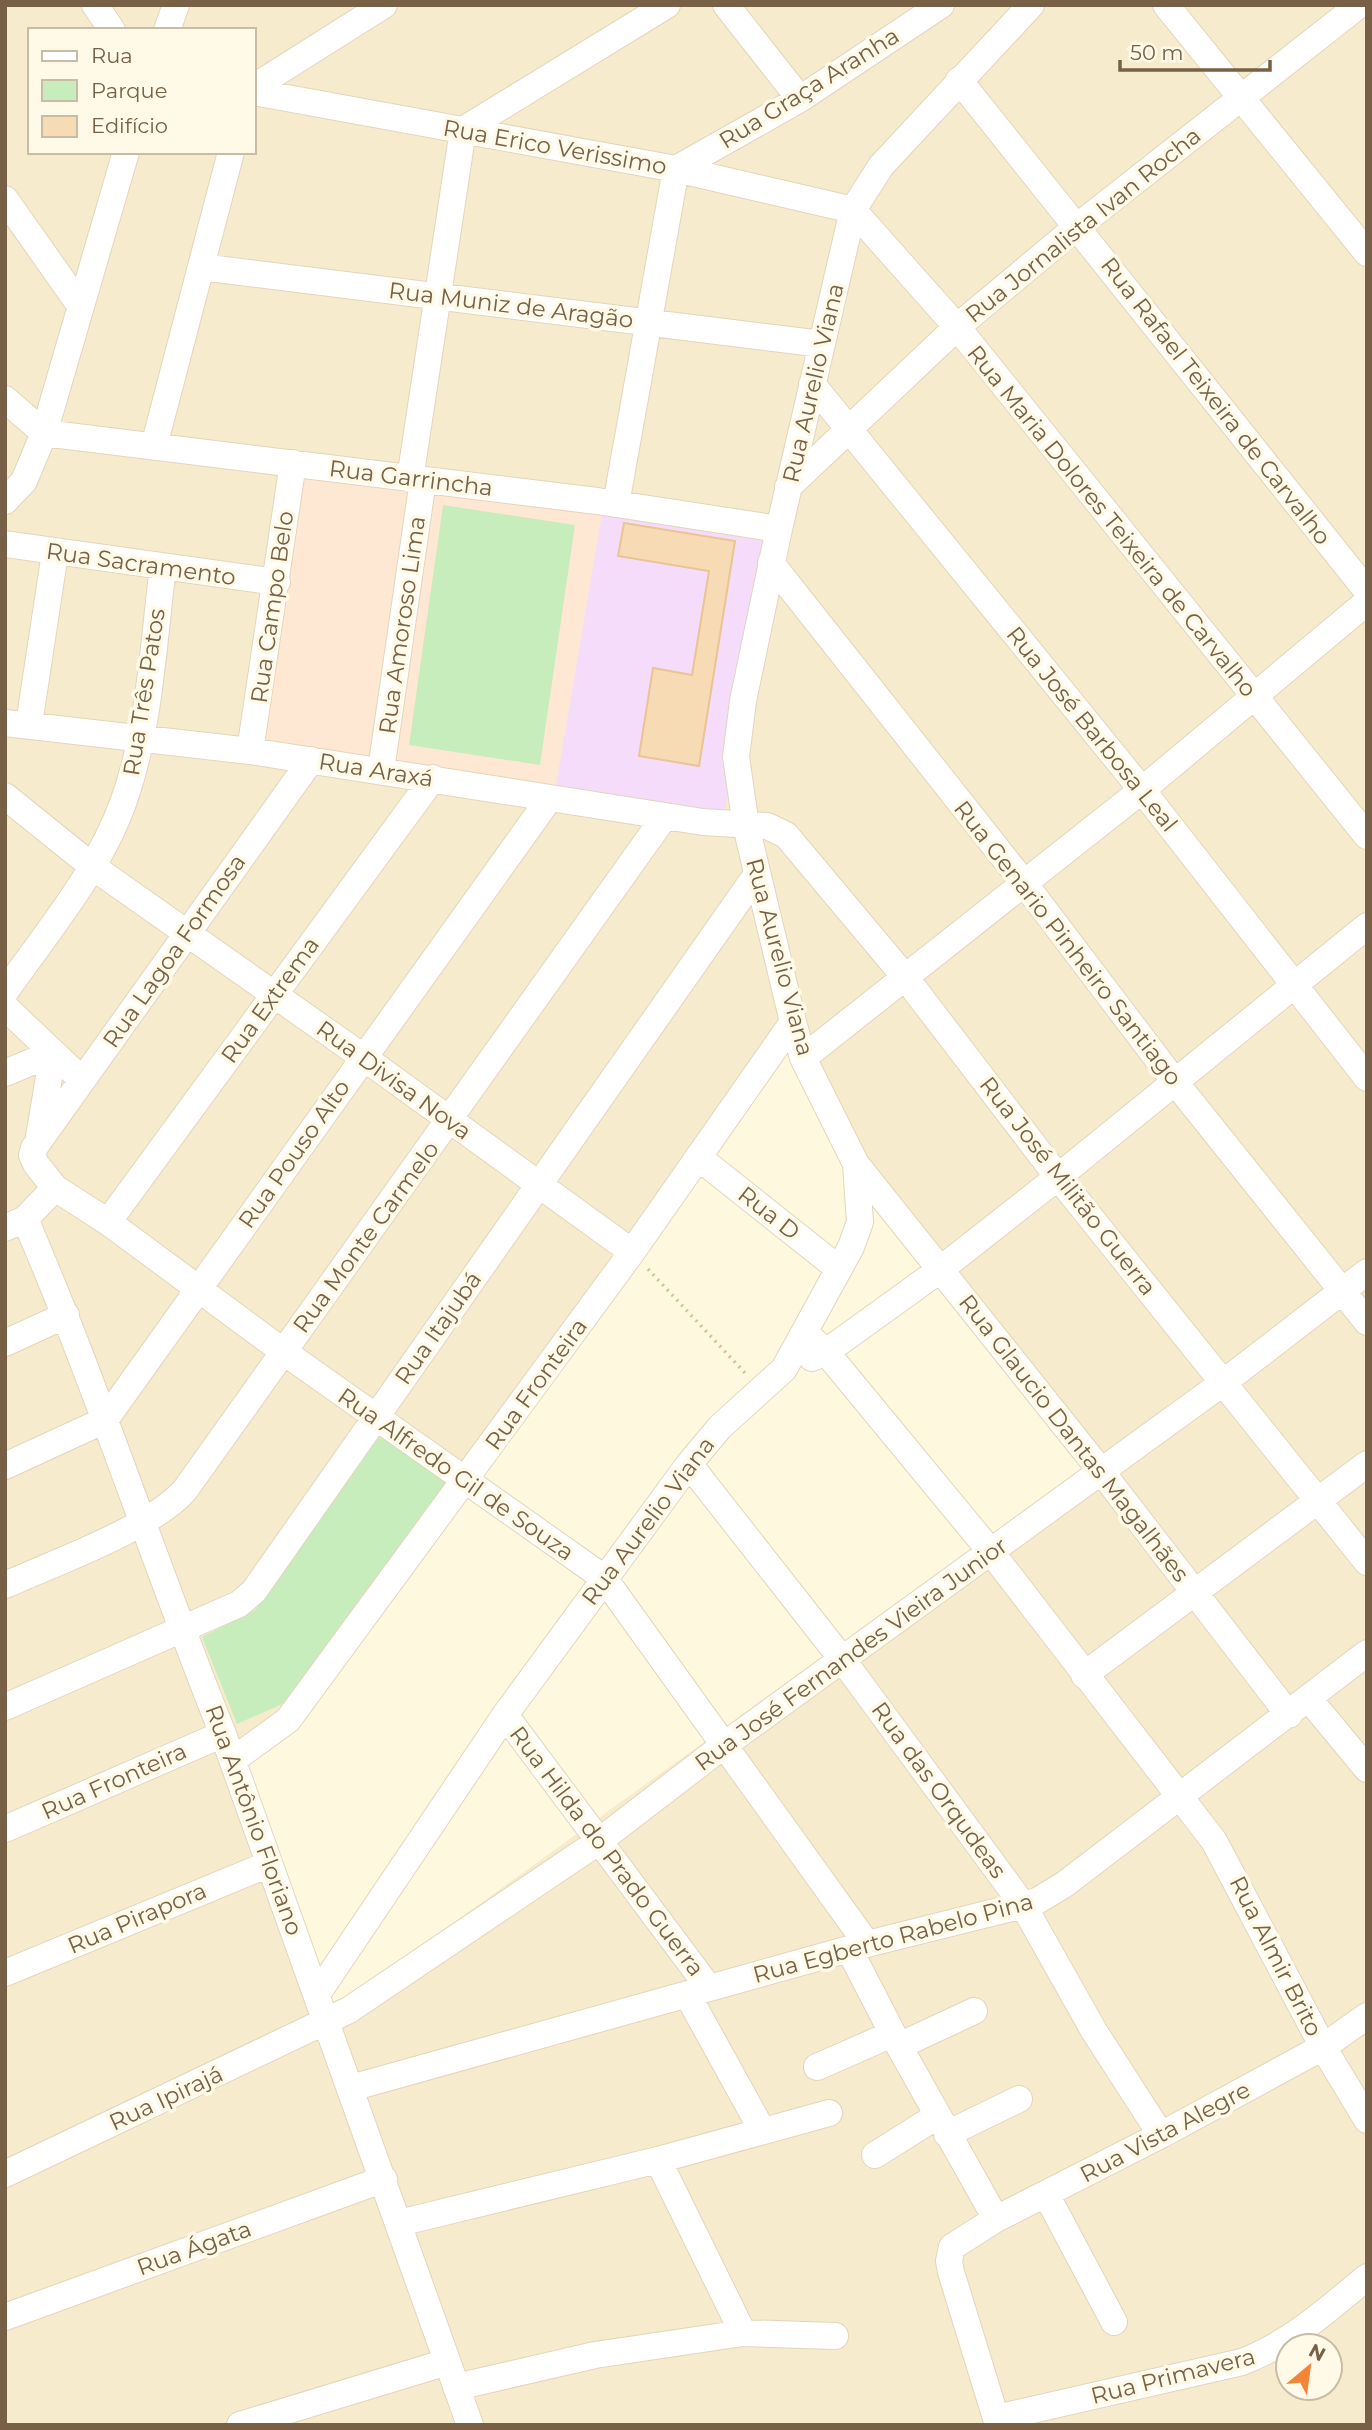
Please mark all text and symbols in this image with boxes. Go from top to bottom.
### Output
street label: Rua Graça Aranha [714,21,904,155]
legend [28,28,256,154]
scale bar [1120,28,1270,72]
text: 50 m [1130,40,1184,65]
text: Rua [91,43,133,68]
text: Parque [91,78,167,103]
text: Edifício [91,113,168,138]
street label: Rua Erico Verissimo [441,114,669,180]
street label: Rua Jornalista Ivan Rocha [960,121,1206,329]
street label: Rua Rafael Teixeira de Carvalho [1095,252,1337,550]
street label: Rua Muniz de Aragão [387,276,635,334]
street label: Rua Aurelio Viana [776,281,850,485]
street label: Rua Maria Dolores Teixeira de Carvalho [961,339,1263,703]
street label: Rua Garrincha [328,454,494,502]
street label: Rua Campo Belo [245,509,299,705]
street label: Rua Amoroso Lima [373,514,431,736]
street label: Rua Sacramento [44,537,238,591]
street label: Rua Três Patos [117,606,171,778]
street label: Rua José Barbosa Leal [1000,621,1184,837]
street label: Rua Araxá [317,747,435,793]
street label: Rua Genario Pinheiro Santiago [948,795,1188,1091]
street label: Rua Lagoa Formosa [97,849,251,1053]
street label: Rua Aurelio Viana [740,855,820,1059]
street label: Rua Extrema [215,931,325,1069]
street label: Rua Divisa Nova [311,1014,477,1146]
street label: Rua José Militão Guerra [974,1071,1162,1301]
street label: Rua Pouso Alto [232,1074,356,1234]
street label: Rua Monte Carmelo [287,1136,445,1338]
street label: Rua D [733,1180,805,1246]
street label: Rua Itajubá [389,1266,487,1390]
street label: Rua Glaucio Dantas Magalhães [953,1289,1195,1587]
street label: Rua Fronteira [479,1313,593,1455]
street label: Rua Alfredo Gil de Souza [332,1382,580,1566]
street label: Rua Aurelio Viana [576,1431,720,1611]
street label: Rua José Fernandes Vieira Junior [689,1531,1013,1777]
street label: Rua das Orqudeas [866,1696,1012,1884]
street label: Rua Antônio Floriano [199,1701,309,1939]
street label: Rua Hilda do Prado Guerra [504,1720,710,1982]
street label: Rua Fronteira [37,1737,191,1825]
street label: Rua Almir Brito [1224,1871,1328,2041]
street label: Rua Pirapora [63,1876,211,1960]
street label: Rua Egberto Rabelo Pina [750,1887,1036,1989]
street label: Rua Ipirajá [105,2060,227,2136]
street label: Rua Vista Alegre [1075,2075,1255,2189]
street label: Rua Ágata [133,2214,255,2282]
north arrow [1274,2332,1344,2402]
text: N [1305,2339,1329,2366]
street label: Rua Primavera [1088,2342,1258,2410]

